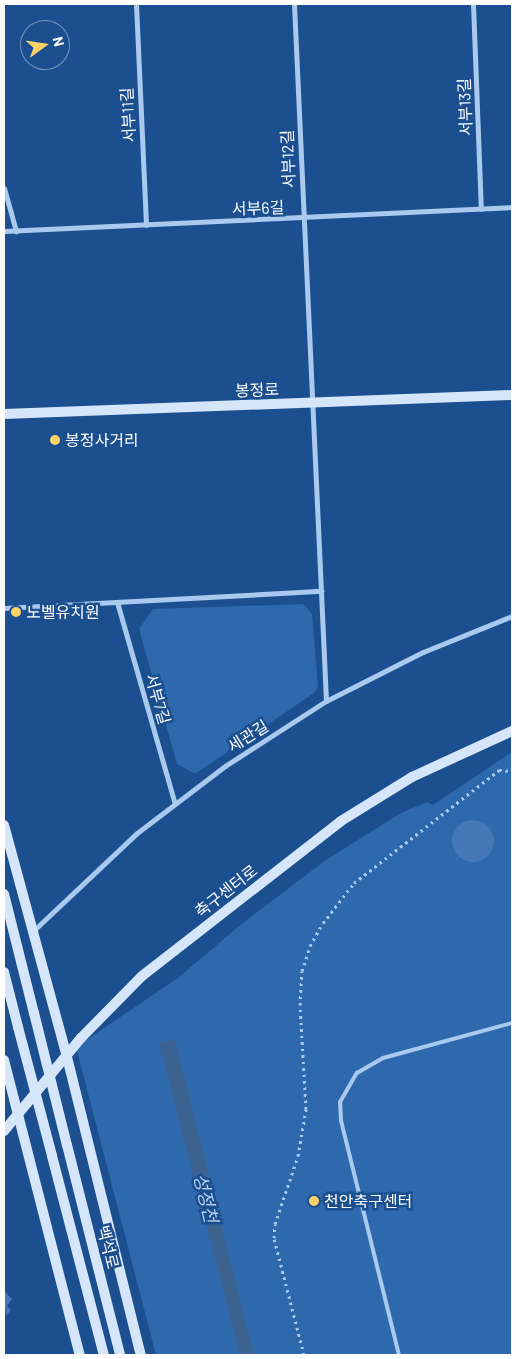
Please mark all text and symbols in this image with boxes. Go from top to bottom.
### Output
north arrow [20,20,70,70]
text: N [50,35,68,48]
street label: 서부13길 [454,78,476,136]
street label: 서부11길 [117,87,139,143]
street label: 서부12길 [277,130,299,188]
street label: 서부6길 [231,197,285,219]
street label: 봉정로 [235,380,279,400]
place label: 봉정사거리 [65,430,139,450]
marker: 봉정사거리 [49,434,61,446]
place label: 노벨유치원 [26,602,100,622]
marker: 노벨유치원 [10,606,22,618]
street label: 서부7길 [142,671,174,727]
street label: 세관길 [224,716,272,756]
street label: 축구센터로 [191,861,261,921]
water label: 성정천 [190,1171,222,1225]
place label: 천안축구센터 [324,1191,412,1211]
marker: 천안축구센터 [308,1195,320,1207]
street label: 백석로 [93,1223,123,1271]

